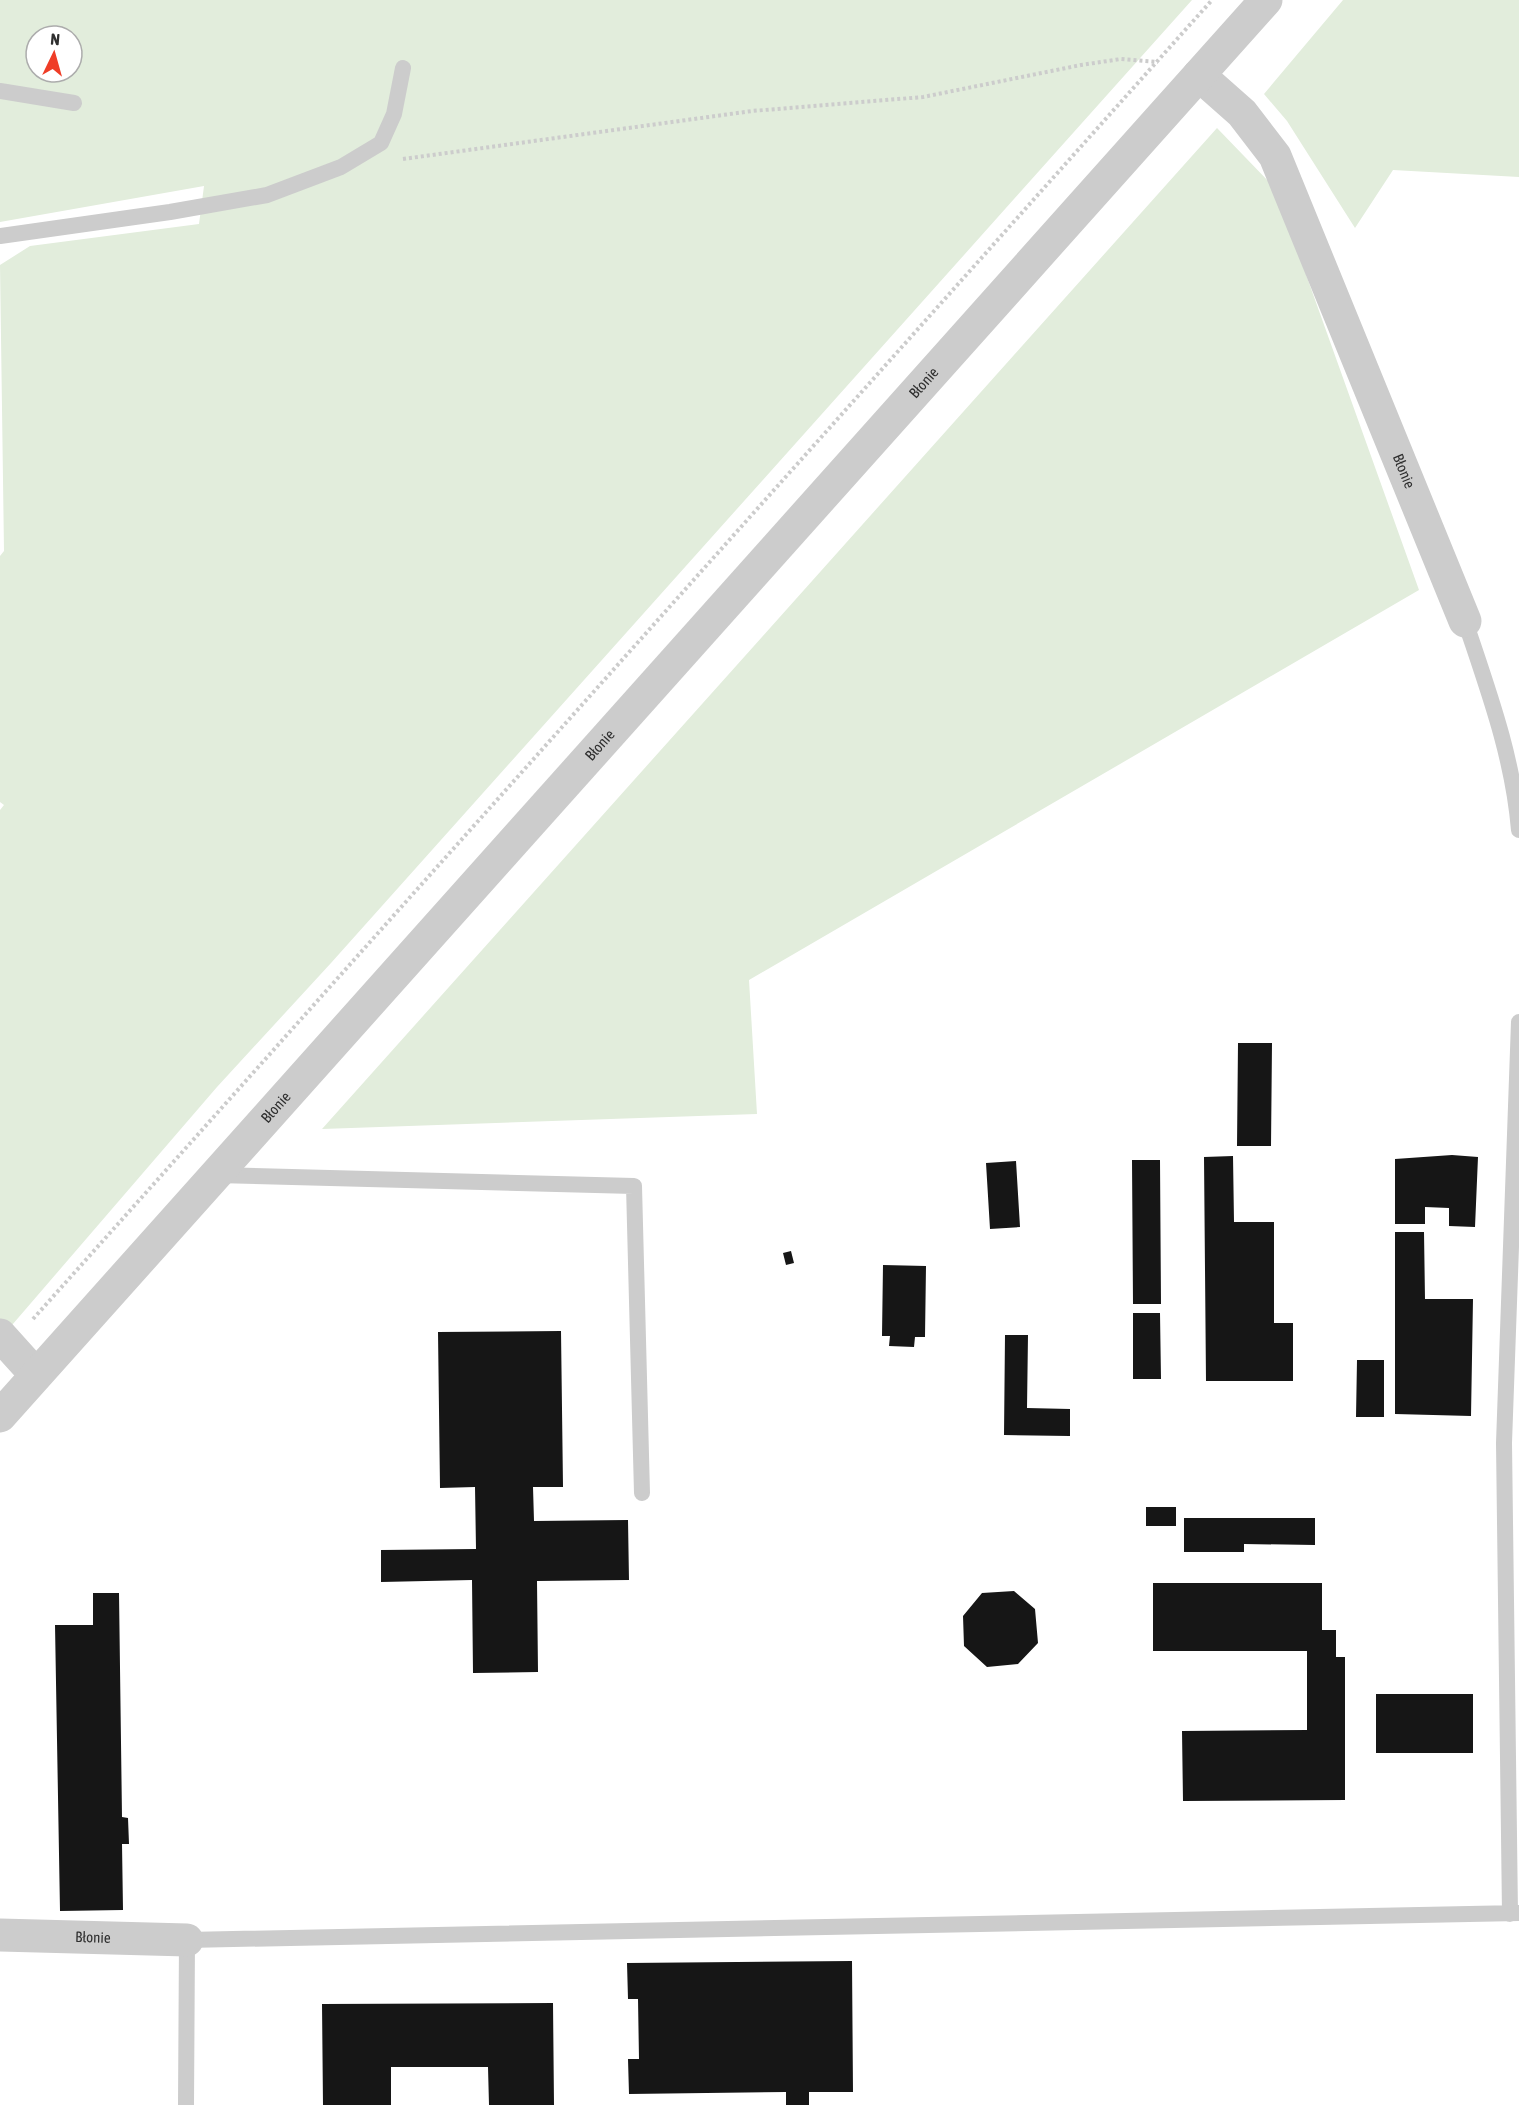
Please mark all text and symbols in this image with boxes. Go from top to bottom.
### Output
north arrow [24,24,84,84]
text: N [50,30,61,48]
street label: Błonie [905,363,942,401]
street label: Błonie [1390,451,1419,491]
street label: Błonie [581,726,618,764]
street label: Błonie [257,1088,294,1126]
street label: Błonie [75,1928,111,1946]

